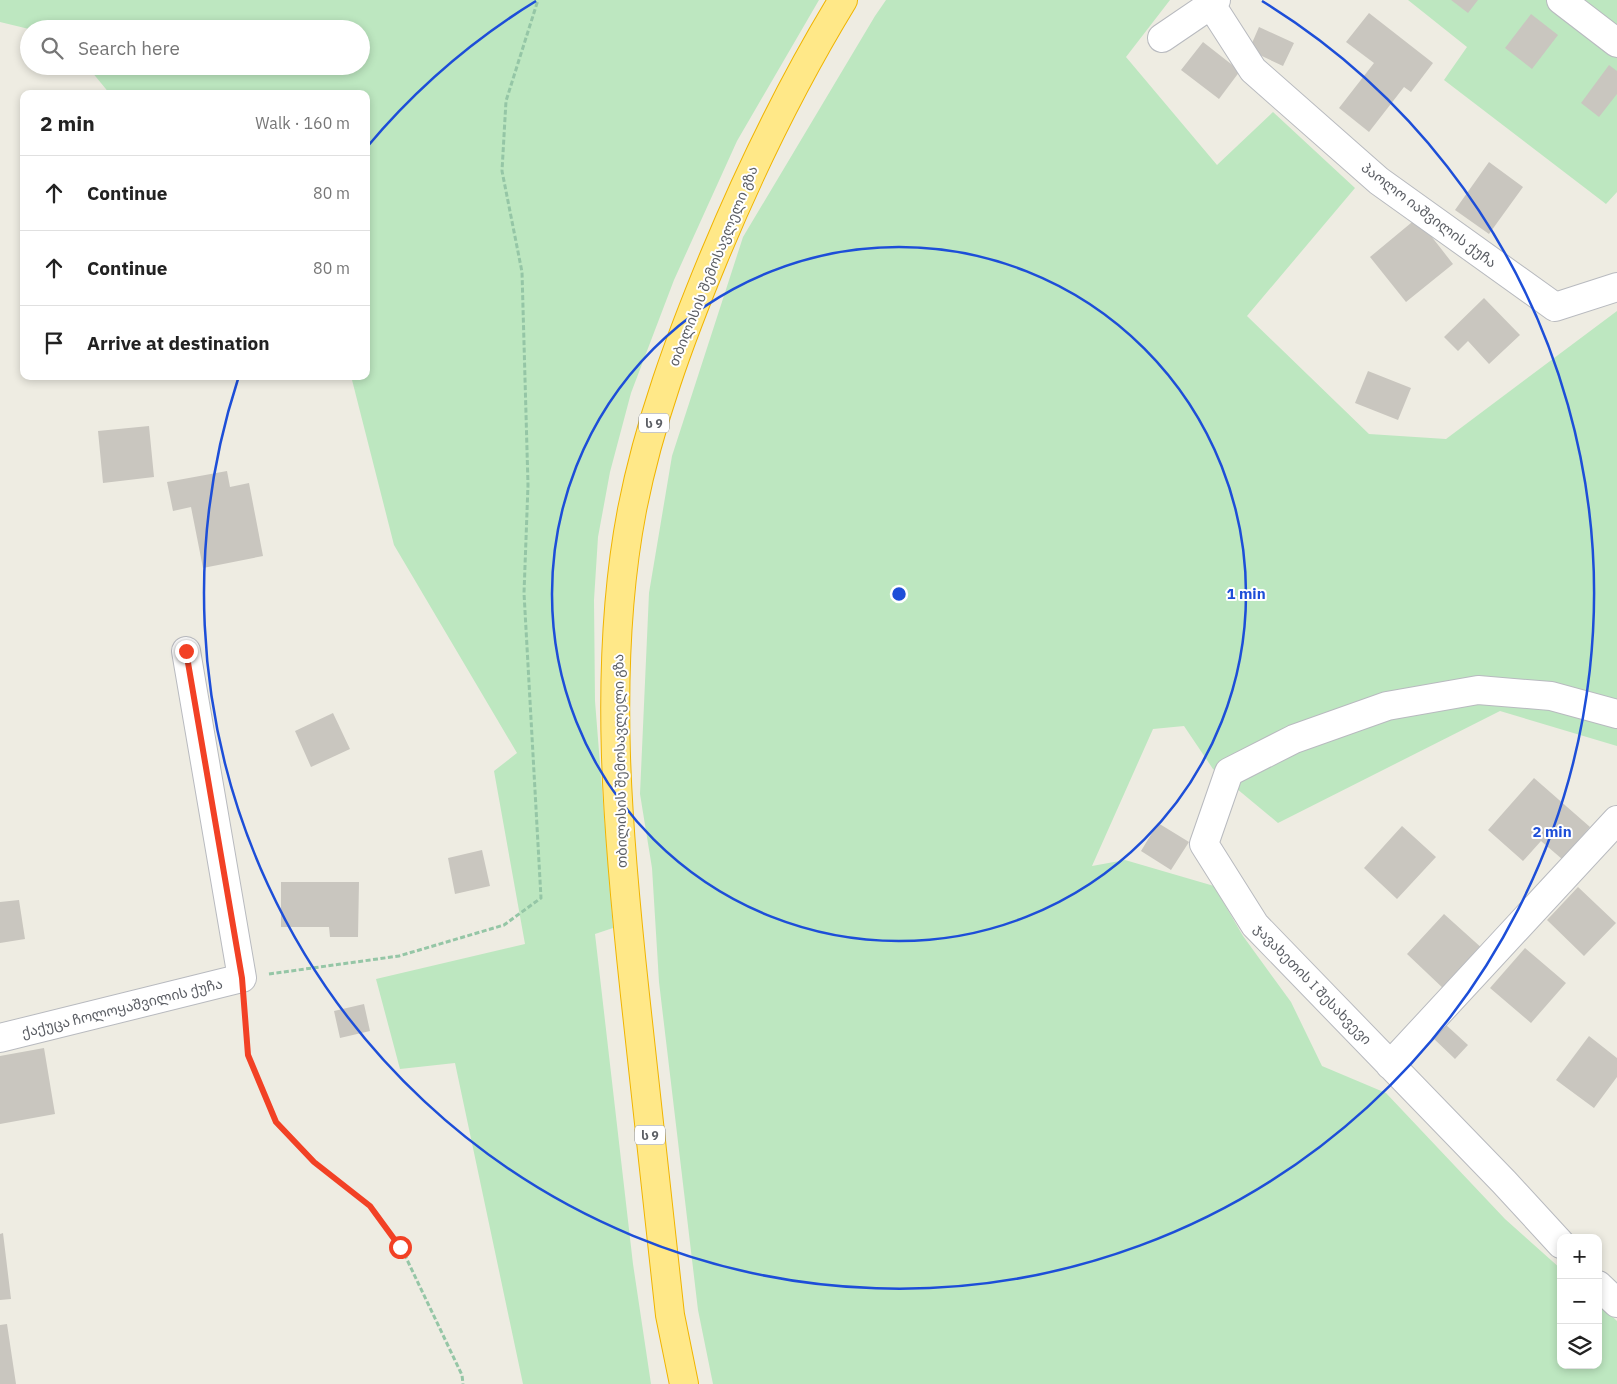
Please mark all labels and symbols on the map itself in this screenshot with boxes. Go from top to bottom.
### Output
street label: პაოლო იაშვილის ქუჩა [1358,158,1500,272]
street label: თბილისის შემოსავლელი გზა [665,163,761,369]
road number: ს 9 [639,413,669,432]
text: 1 min [1226,584,1266,603]
centre of rings [890,585,908,603]
route end [175,640,198,663]
street label: თბილისის შემოსავლელი გზა [609,654,631,868]
text: 2 min [1532,822,1572,841]
street label: ჯავახეთის I შესახვევი [1250,920,1376,1048]
street label: ქაქუცა ჩოლოყაშვილის ქუჩა [20,974,224,1042]
road number: ს 9 [635,1126,665,1144]
route start [389,1236,412,1259]

